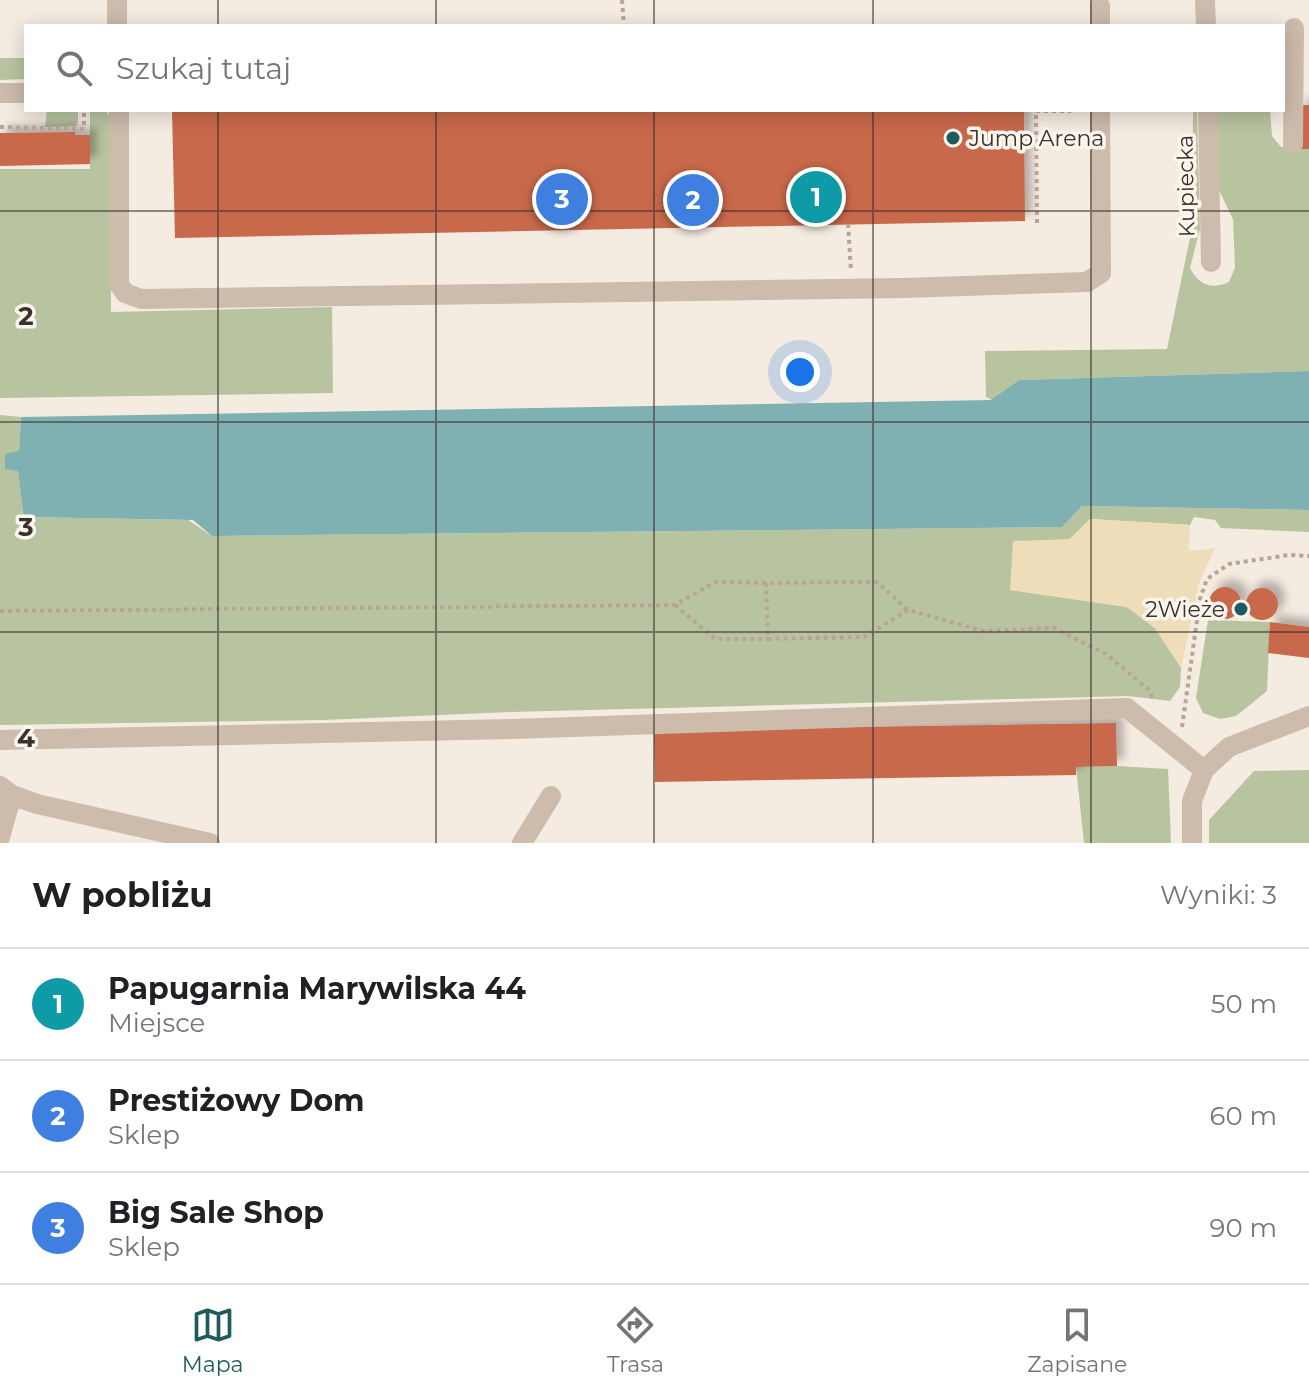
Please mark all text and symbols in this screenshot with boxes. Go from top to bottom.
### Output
search box [24,24,1285,112]
icon: search [52,46,96,90]
text: Szukaj tutaj [116,50,291,87]
place label: Jump Arena [968,125,1104,152]
marker: Jump Arena [944,129,962,147]
street label: Kupiecka [1172,135,1200,237]
pin: 1 [790,167,842,227]
pin: 3 [536,169,588,229]
pin: 2 [667,170,719,230]
text: 2 [18,300,34,332]
your location [780,352,820,392]
text: 3 [17,511,34,543]
place label: 2Wieże [1145,596,1225,623]
marker: 2Wieże [1232,600,1250,618]
text: 4 [17,722,35,754]
text: W pobliżu [32,874,213,916]
text: Wyniki: 3 [1160,879,1277,911]
text: Papugarnia Marywilska 44 [108,970,526,1007]
text: 1 [53,988,63,1020]
text: 50 m [1211,988,1277,1020]
text: Miejsce [108,1007,205,1039]
text: Prestiżowy Dom [108,1082,365,1119]
text: 2 [50,1100,66,1132]
text: 60 m [1210,1100,1277,1132]
text: Sklep [108,1119,180,1151]
text: Big Sale Shop [108,1194,324,1231]
text: 3 [50,1212,66,1244]
text: 90 m [1210,1212,1277,1244]
text: Sklep [108,1231,180,1263]
tab: Mapa [182,1303,244,1378]
tab: Trasa [607,1303,664,1378]
tab: Zapisane [1027,1303,1127,1378]

